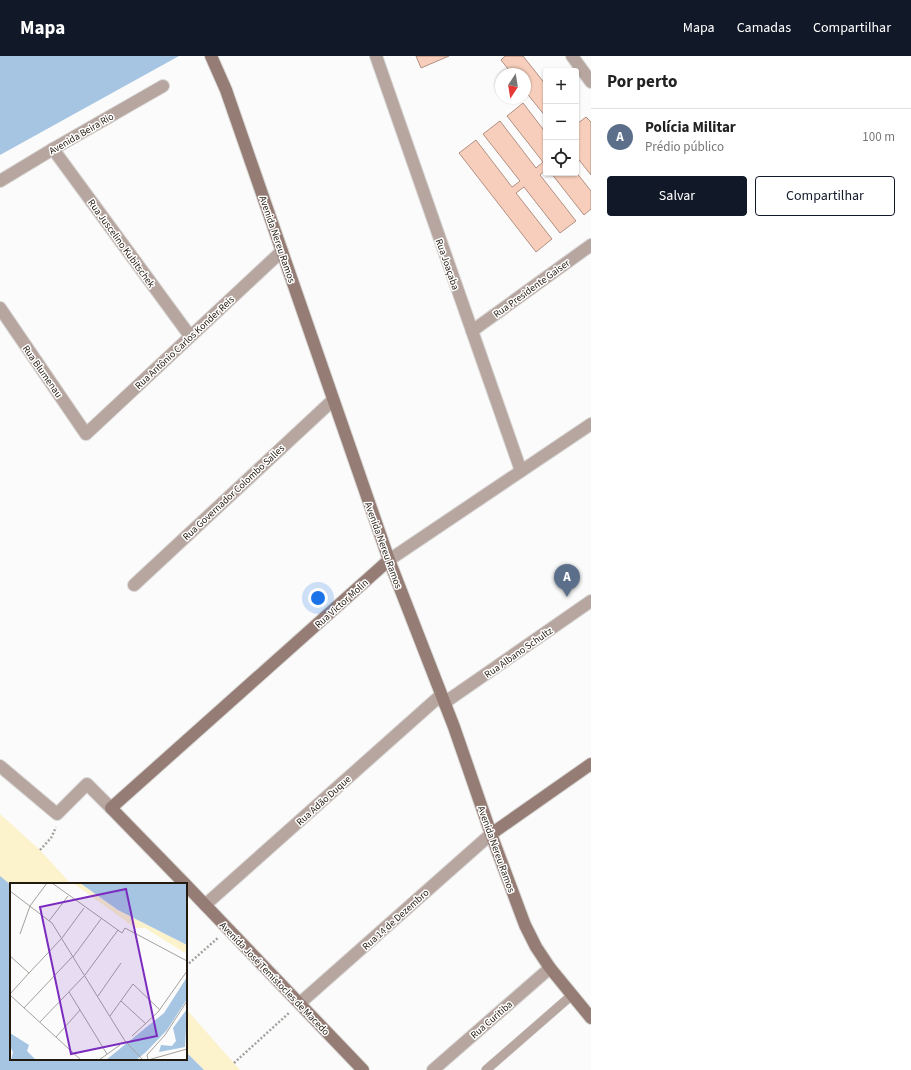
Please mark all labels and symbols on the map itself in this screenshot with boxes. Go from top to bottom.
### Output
north arrow [495,68,531,104]
street label: Avenida Beira Rio [47,110,116,158]
street label: Avenida Nereu Ramos [256,194,299,285]
street label: Rua Juscelino Kubitschek [84,196,158,291]
street label: Rua Joaçaba [432,237,462,292]
street label: Rua Presidente Gaiser [491,256,573,321]
street label: Rua Antônio Carlos Konder Reis [132,293,237,393]
street label: Rua Blumenau [19,342,65,401]
street label: Rua Governador Colombo Salles [180,442,288,544]
street label: Avenida Nereu Ramos [361,500,405,591]
pin: A [554,564,580,597]
street label: Rua Victor Molin [312,576,371,632]
your location [308,588,328,608]
street label: Rua Albano Schultz [482,624,556,682]
street label: Rua Adão Duque [293,772,354,829]
street label: Avenida Nereu Ramos [474,804,518,895]
inset map [10,883,187,1060]
street label: Rua 14 de Dezembro [359,886,432,954]
street label: Avenida José Temístocles de Macedo [216,919,333,1039]
street label: Rua Curitiba [468,998,516,1042]

